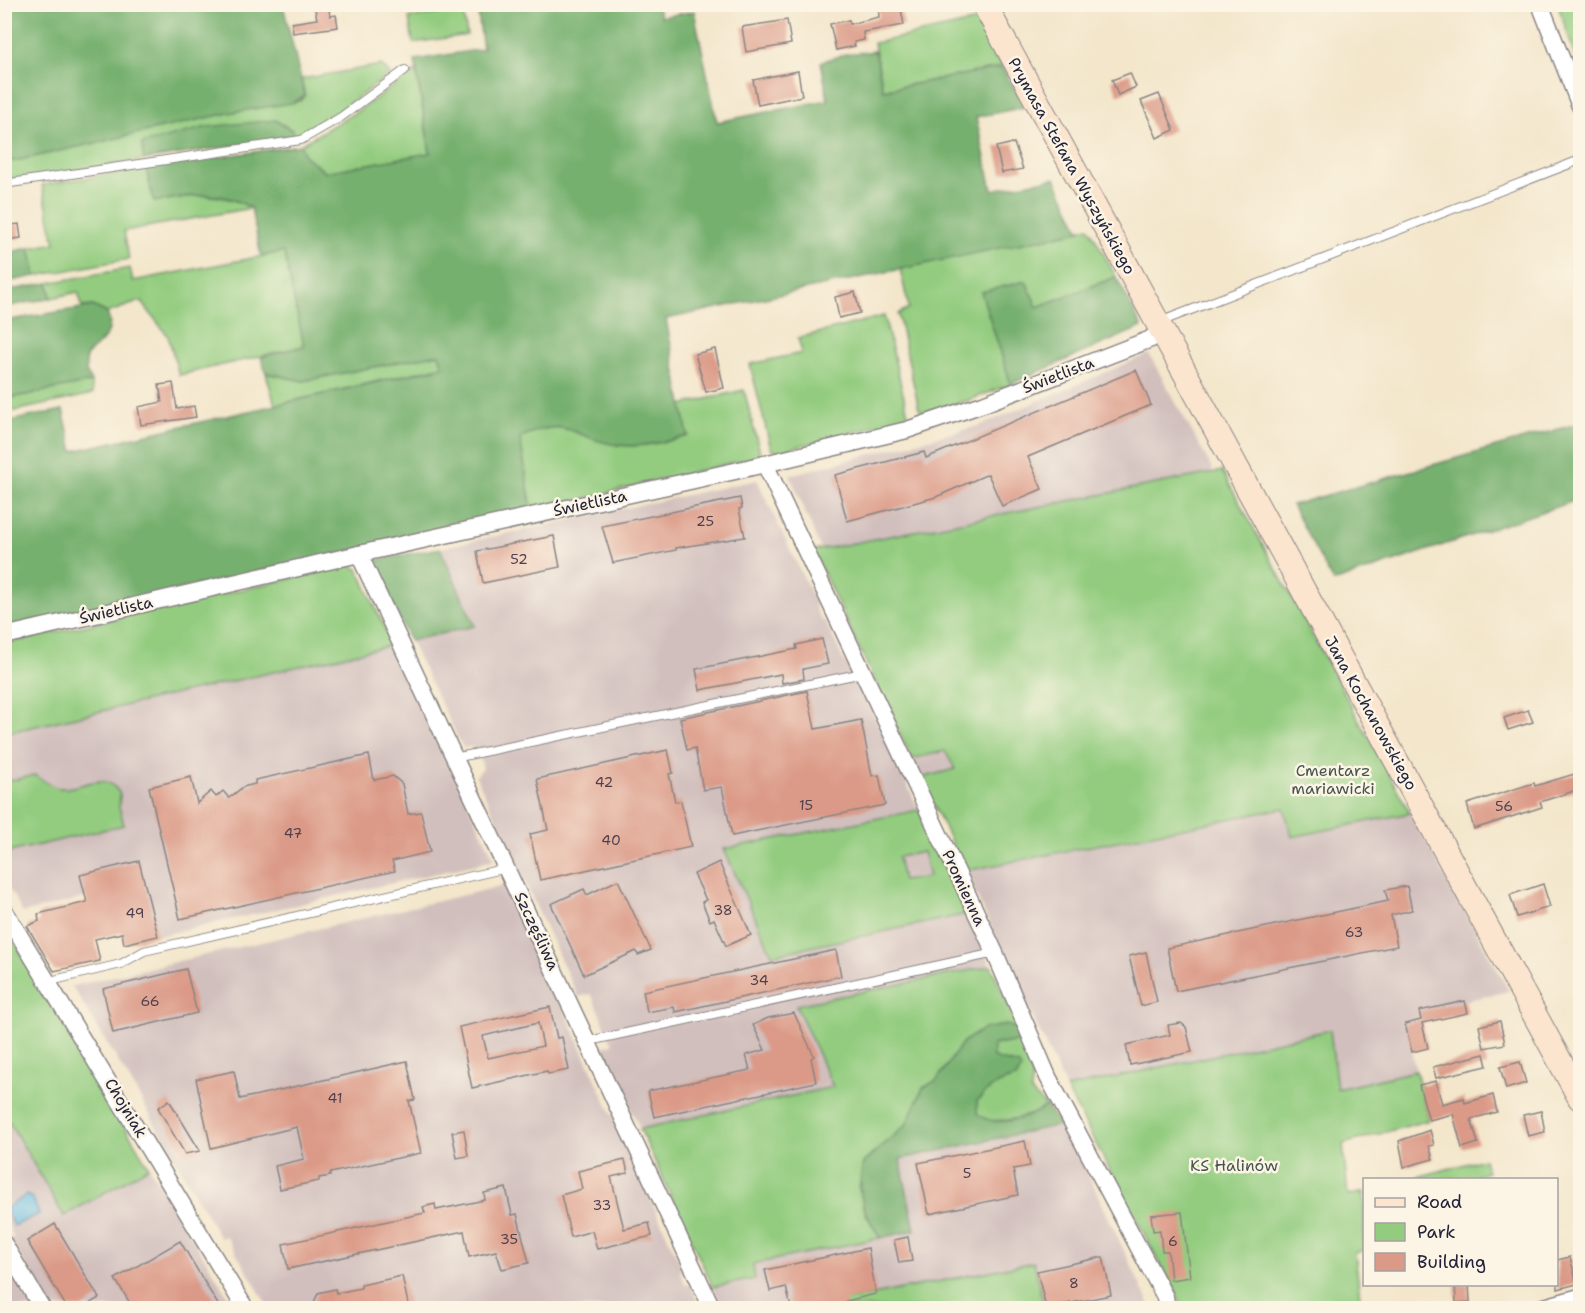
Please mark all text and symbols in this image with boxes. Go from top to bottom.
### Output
street label: Prymasa Stefana Wyszyńskiego [1003,54,1141,278]
street label: Świetlista [1019,352,1097,398]
street label: Świetlista [551,485,629,521]
house number: 25 [696,512,714,530]
house number: 52 [510,550,528,568]
street label: Świetlista [77,591,155,629]
street label: Jana Kochanowskiego [1320,632,1422,794]
park label: Cmentarz mariawicki [1291,760,1375,799]
house number: 42 [595,773,613,791]
house number: 15 [799,796,813,814]
house number: 56 [1495,797,1513,815]
house number: 47 [284,824,302,842]
house number: 40 [601,831,621,849]
street label: Promienna [937,847,991,930]
street label: Szczęśliwa [510,888,564,974]
house number: 38 [713,901,733,919]
house number: 49 [126,904,145,922]
house number: 63 [1345,923,1363,941]
house number: 34 [749,971,769,989]
house number: 66 [140,992,160,1010]
street label: Chojniak [100,1074,152,1142]
house number: 41 [328,1089,342,1107]
park label: KS Halinów [1190,1155,1278,1176]
house number: 5 [963,1164,971,1182]
legend [1363,1178,1558,1286]
text: Road [1417,1190,1462,1214]
house number: 33 [593,1196,611,1214]
text: Park [1417,1220,1456,1244]
house number: 35 [500,1230,518,1248]
house number: 6 [1168,1232,1178,1250]
text: Building [1417,1250,1486,1274]
house number: 8 [1069,1274,1079,1292]

